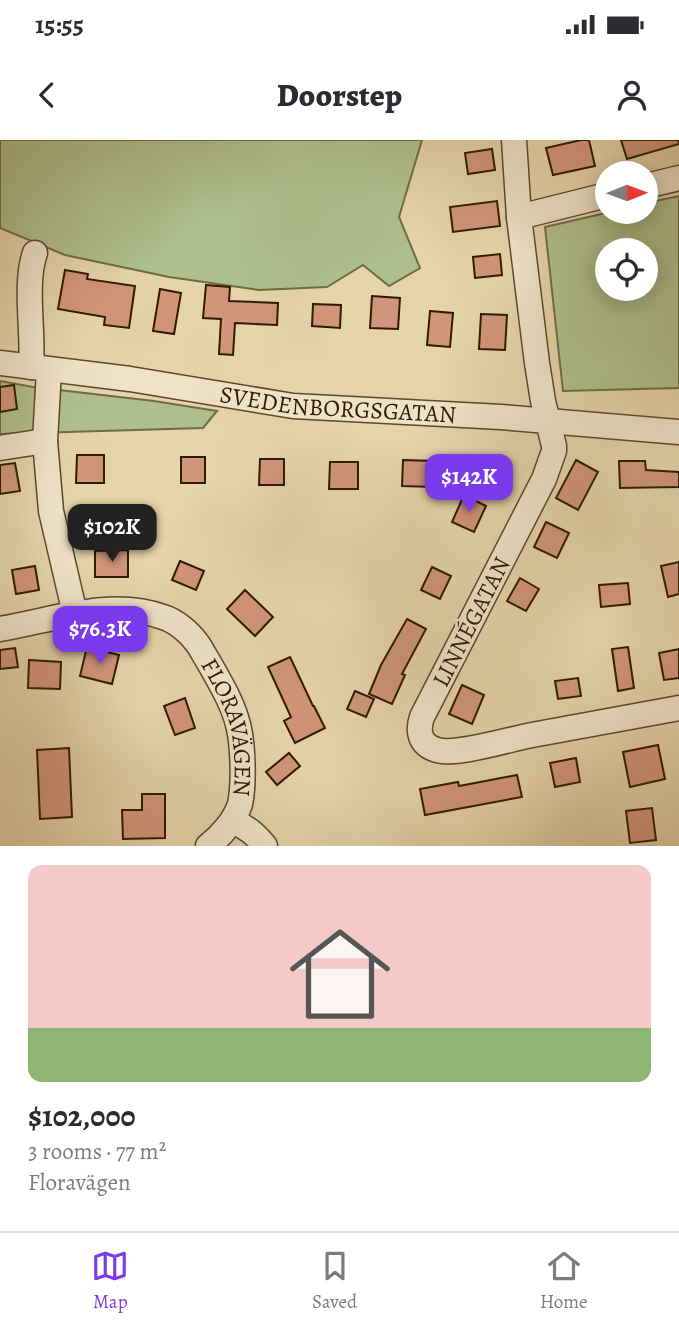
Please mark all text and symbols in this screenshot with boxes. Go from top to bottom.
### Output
text: 15:55 [35,7,84,42]
text: Doorstep [277,73,402,117]
icon: back [28,76,66,114]
icon: person [613,76,651,114]
north arrow [595,161,658,224]
map controls [595,161,658,301]
button: locate [595,238,658,301]
street label: SVEDENBORGSGATAN [218,378,457,431]
pin: $142K [420,454,518,514]
text: $142K [441,461,497,492]
pin: $102K [63,504,161,564]
text: $102K [84,511,140,542]
street label: LINNÉGATAN [425,552,517,692]
pin: $76.3K [43,606,157,666]
text: $76.3K [69,613,131,644]
street label: FLORAVÄGEN [194,652,259,798]
icon: home [277,911,403,1037]
text: $102,000 [28,1096,136,1136]
text: 3 rooms · 77 m² [28,1136,166,1167]
text: Floravägen [28,1167,131,1198]
tab: Map [91,1247,129,1315]
tab: Saved [312,1247,357,1315]
tab: Home [540,1247,588,1315]

